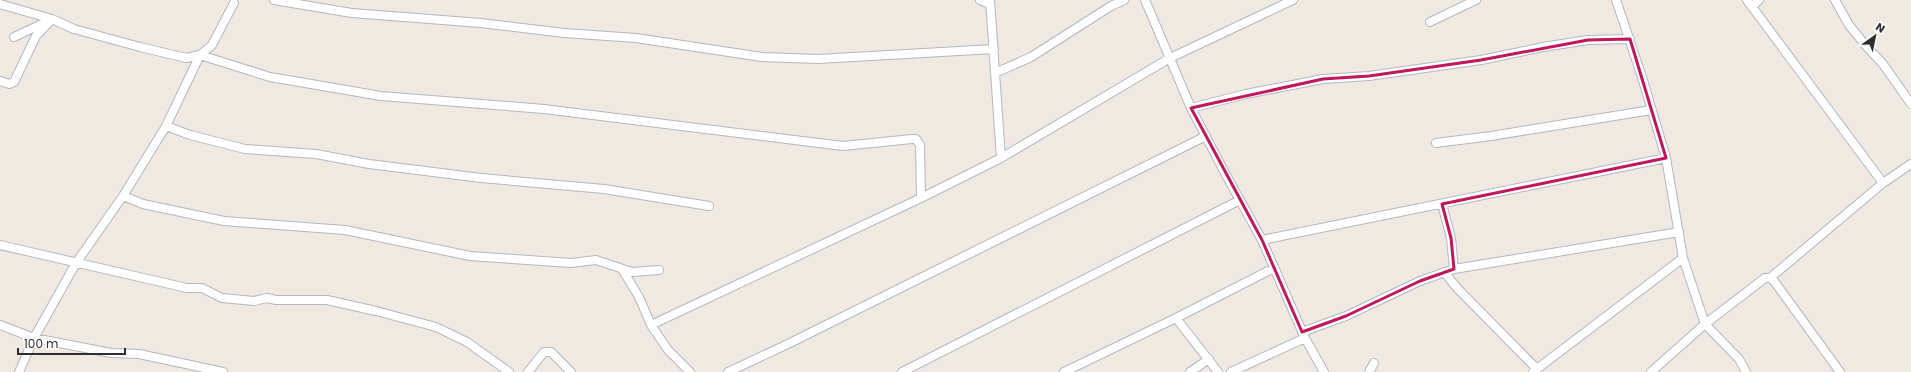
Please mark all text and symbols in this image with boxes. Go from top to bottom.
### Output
north arrow [1855,16,1895,56]
text: N [1873,19,1888,37]
scale bar [18,330,125,356]
text: 100 m [24,335,58,352]

